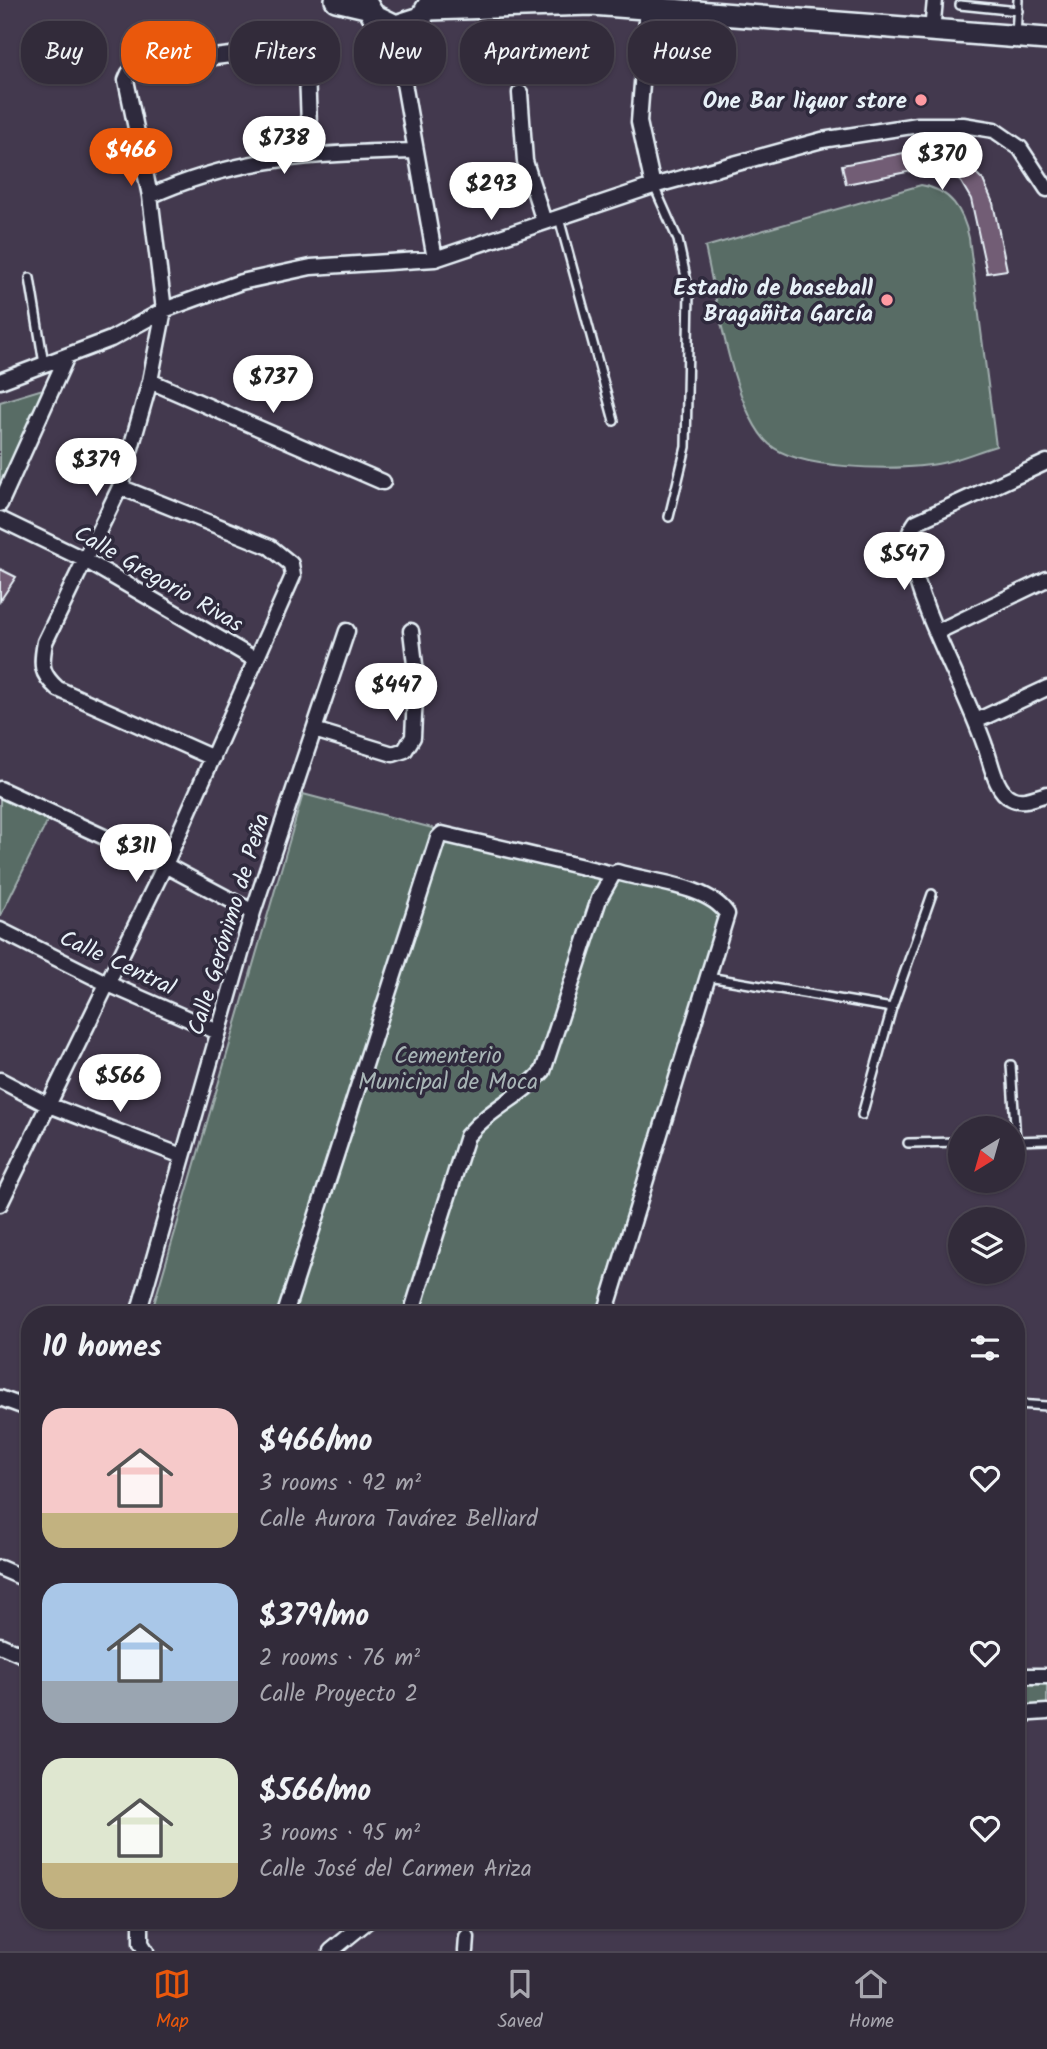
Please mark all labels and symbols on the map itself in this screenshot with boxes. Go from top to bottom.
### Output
place label: One Bar liquor store [703,84,907,120]
marker: One Bar liquor store [913,92,929,108]
pin: $738 [243,116,325,176]
pin: $466 [90,128,172,188]
pin: $370 [901,132,983,192]
pin: $293 [450,162,532,222]
place label: Estadio de baseball Bragañita García [674,271,874,333]
marker: Estadio de baseball Bragañita García [879,292,895,308]
pin: $737 [232,356,314,415]
pin: $379 [55,438,137,498]
street label: Calle Gregorio Rivas [66,516,250,643]
pin: $547 [863,532,945,592]
pin: $447 [355,664,437,723]
street label: Calle Gerónimo de Peña [179,809,281,1040]
pin: $311 [95,824,177,884]
street label: Calle Central [53,921,182,1007]
park label: Cementerio Municipal de Moca [358,1039,538,1101]
pin: $566 [79,1054,161,1114]
north arrow [948,1116,1026,1194]

